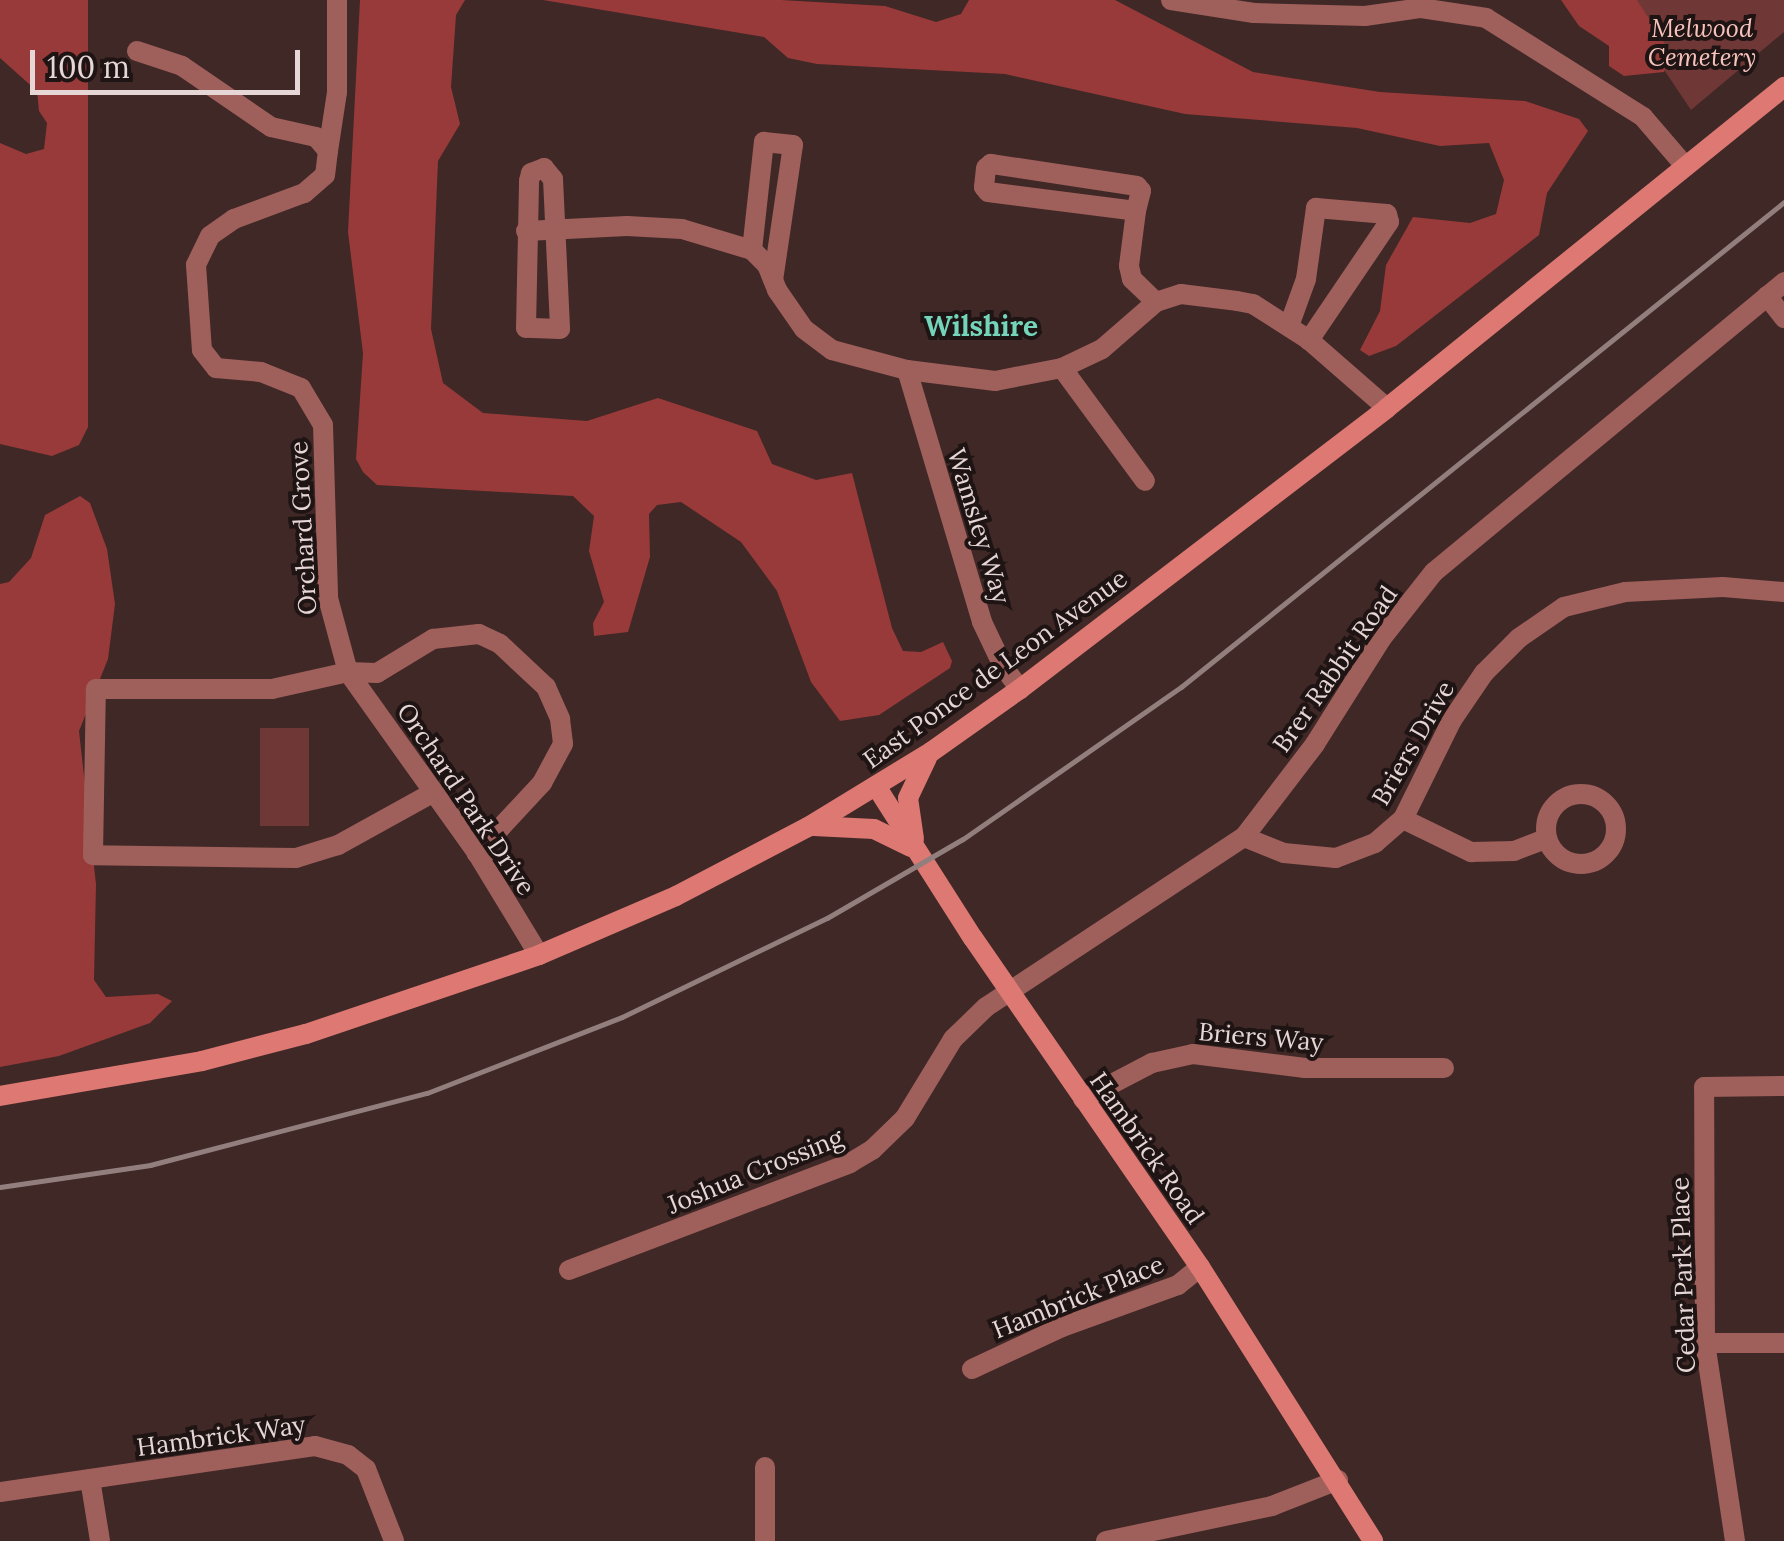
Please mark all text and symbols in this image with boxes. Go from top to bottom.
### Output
park label: Melwood Cemetery [1648,14,1756,73]
scale bar [35,30,305,92]
text: 100 m [47,48,130,86]
district label: Wilshire [924,309,1038,343]
street label: Orchard Grove [283,440,323,616]
street label: Wamsley Way [941,445,1017,607]
street label: East Ponce de Leon Avenue [857,563,1133,775]
street label: Brer Rabbit Road [1266,580,1404,758]
street label: Briers Drive [1365,676,1461,810]
street label: Orchard Park Drive [391,697,541,901]
street label: Briers Way [1197,1017,1325,1057]
street label: Hambrick Road [1084,1066,1210,1230]
street label: Joshua Crossing [663,1122,847,1220]
street label: Cedar Park Place [1665,1176,1701,1374]
street label: Hambrick Place [988,1249,1168,1345]
street label: Hambrick Way [135,1409,307,1463]

